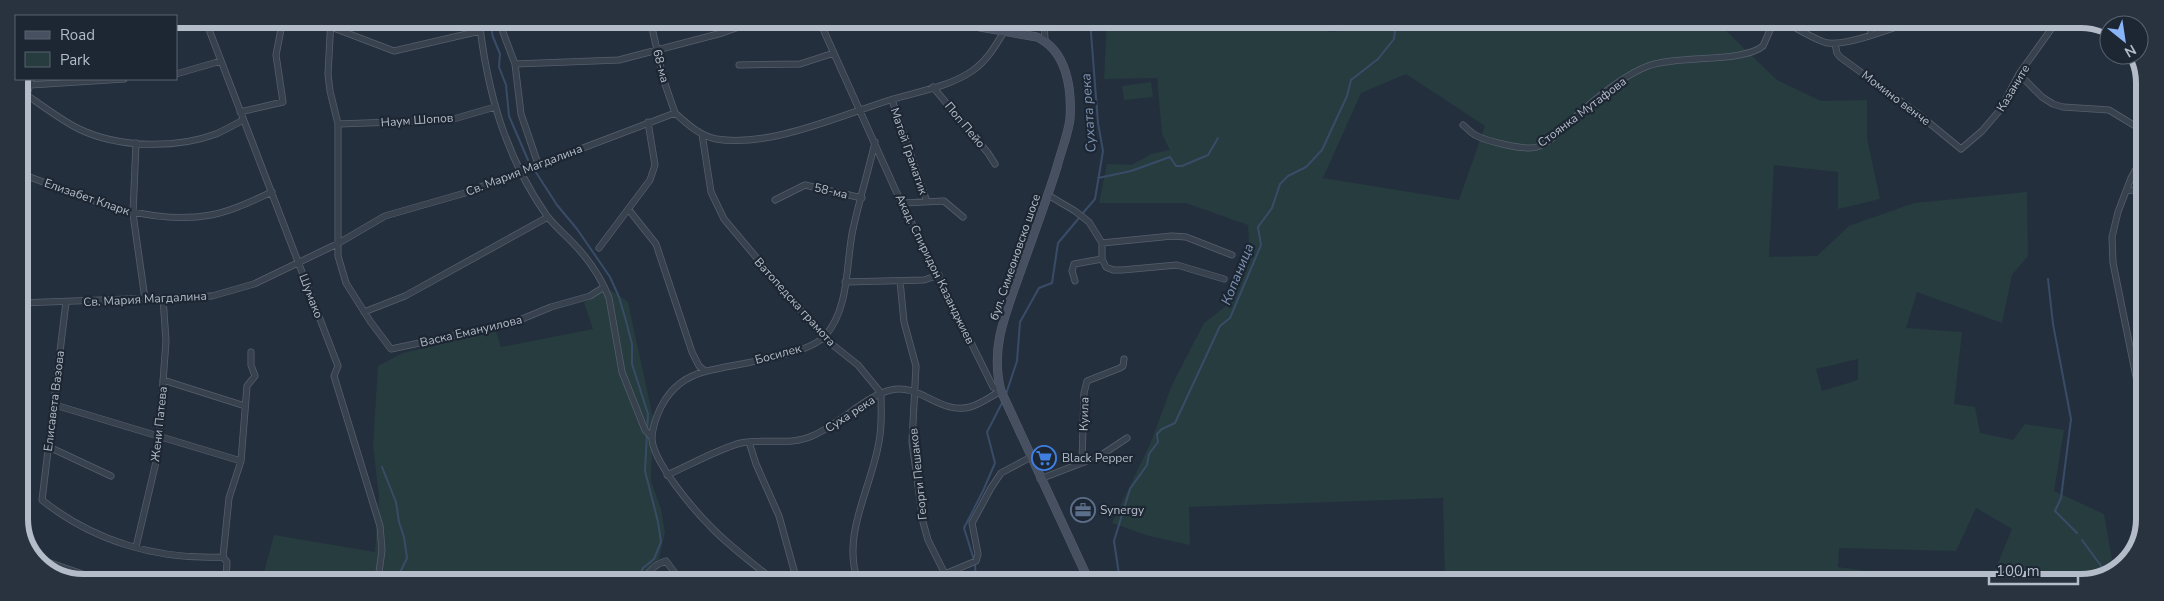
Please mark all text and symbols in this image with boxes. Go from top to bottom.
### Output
legend [15,15,178,80]
north arrow [2099,15,2149,65]
text: Road [60,25,95,45]
text: N [2121,40,2140,62]
street label: 68-ма [649,48,673,84]
text: Park [60,50,90,70]
street label: Казаните [1993,61,2033,115]
street label: Момино венче [1858,67,1934,129]
water label: Сухата река [1076,73,1101,153]
street label: Стоянка Мутафова [1534,73,1630,151]
street label: Поп Пейо [941,99,989,151]
street label: Матей Граматик [887,105,932,197]
street label: Наум Шопов [380,109,454,131]
street label: Св. Мария Магдалина [463,140,585,200]
street label: Елизабет Кларк [42,175,133,219]
street label: 58-ма [813,179,849,203]
street label: Акад. Спиридон Казанджиев [892,191,979,347]
street label: бул. Симеоновско шосе [986,192,1044,322]
water label: Копаница [1217,241,1258,308]
street label: Ватопедска грамота [751,254,839,350]
street label: Шумако [295,271,327,321]
street label: Св. Мария Магдалина [83,288,207,310]
street label: Васка Емануилова [418,311,524,351]
street label: Босилек [753,340,803,368]
street label: Елисавета Вазова [40,350,68,452]
street label: Жени Патева [147,386,171,462]
street label: Суха река [822,392,878,436]
street label: Куила [1075,397,1093,431]
street label: Георги Пешаков [905,427,931,521]
supermarket icon: Black Pepper [1031,445,1057,471]
place label: Black Pepper [1062,450,1134,466]
office icon: Synergy [1070,497,1096,523]
place label: Synergy [1100,502,1145,518]
scale bar [1989,554,2078,586]
text: 100 m [1996,561,2040,581]

